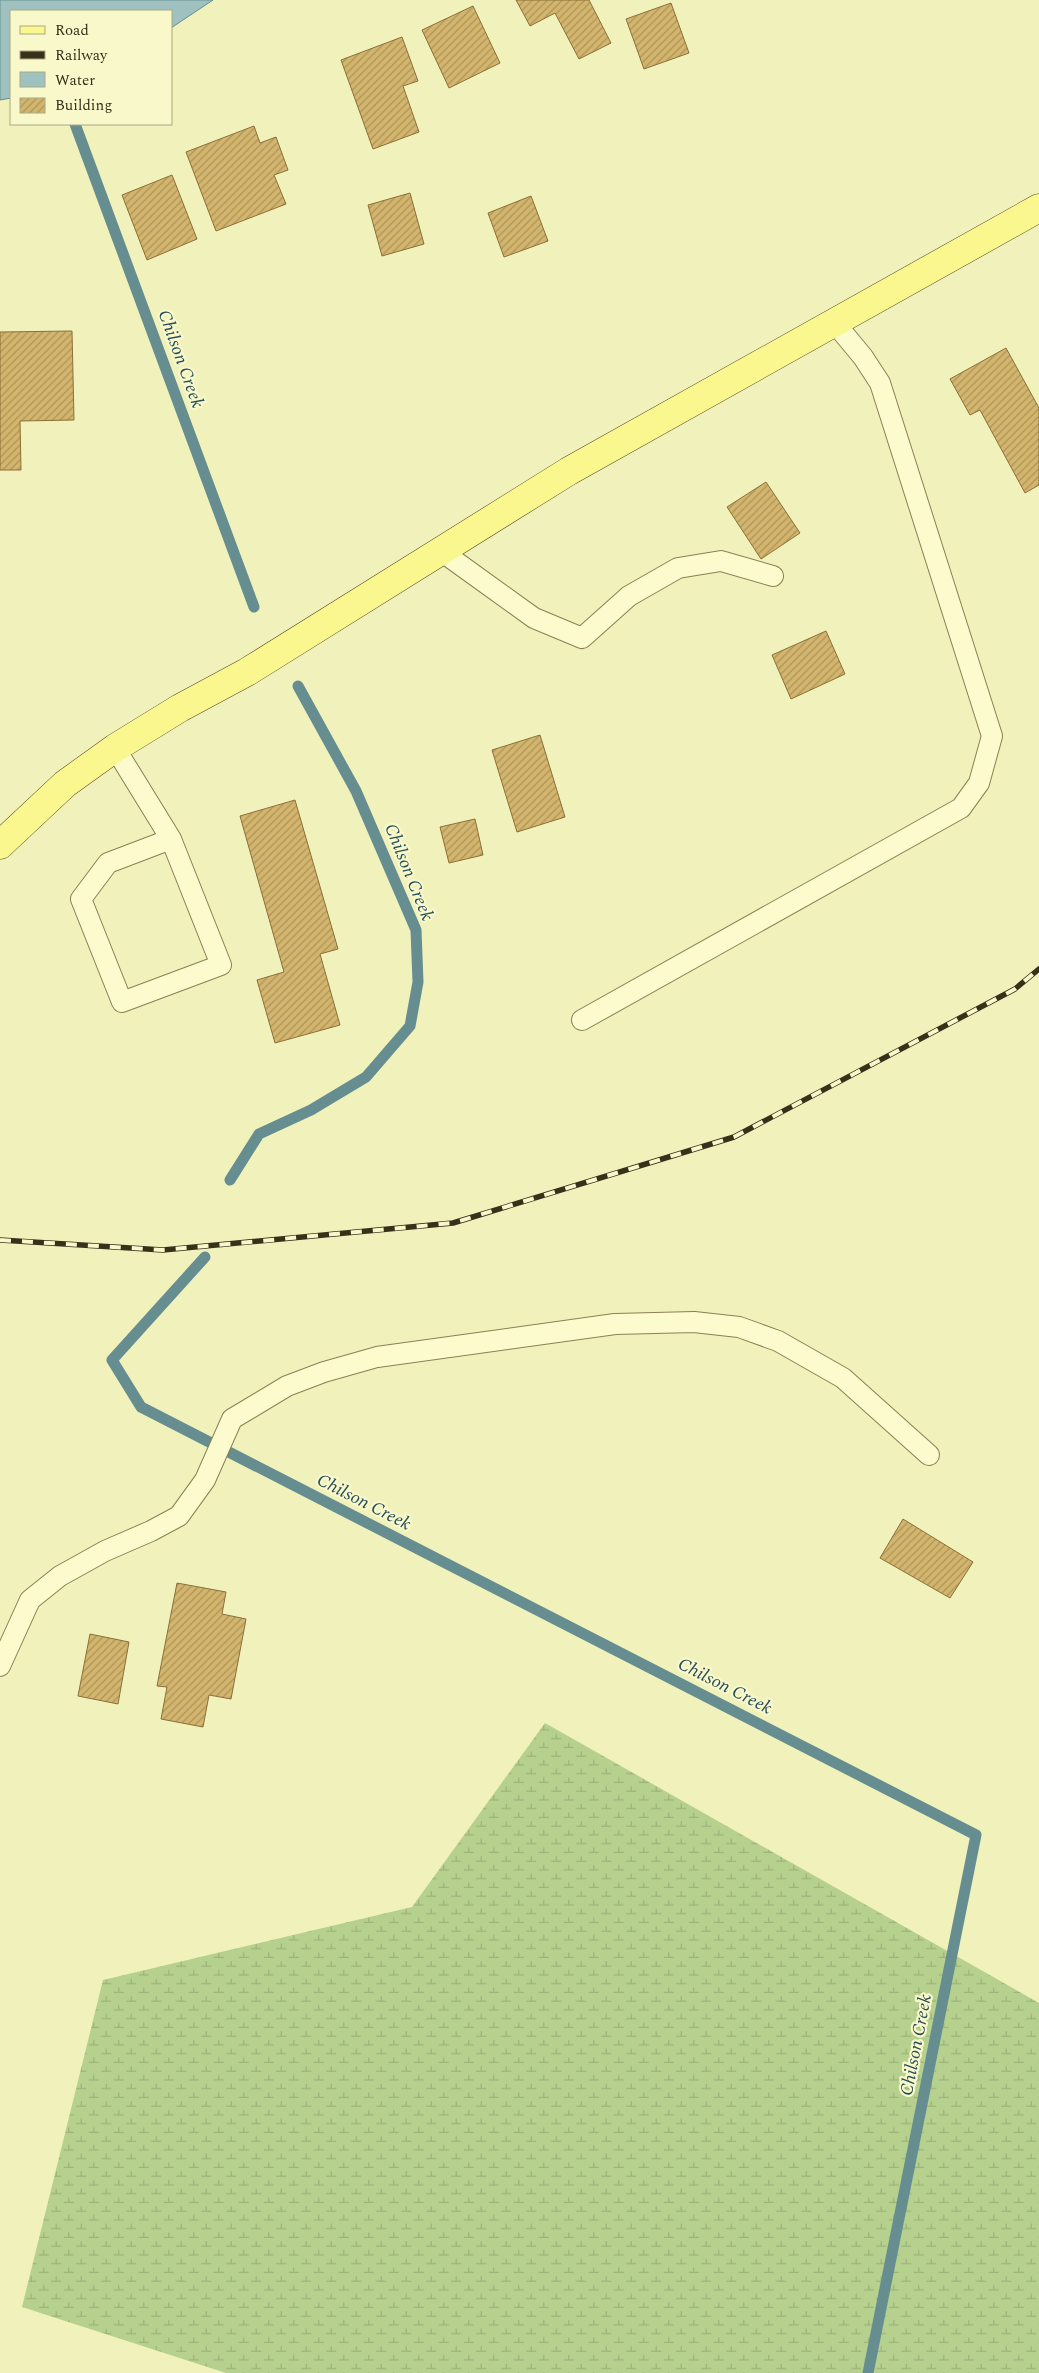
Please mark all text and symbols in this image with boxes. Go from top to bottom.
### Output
legend [10,10,172,125]
text: Road [55,19,89,42]
text: Railway [55,44,108,67]
text: Water [55,69,95,92]
text: Building [55,94,112,117]
water label: Chilson Creek [151,306,211,412]
water label: Chilson Creek [377,819,441,925]
water label: Chilson Creek [312,1467,416,1538]
water label: Chilson Creek [673,1651,777,1722]
water label: Chilson Creek [893,1991,939,2098]

